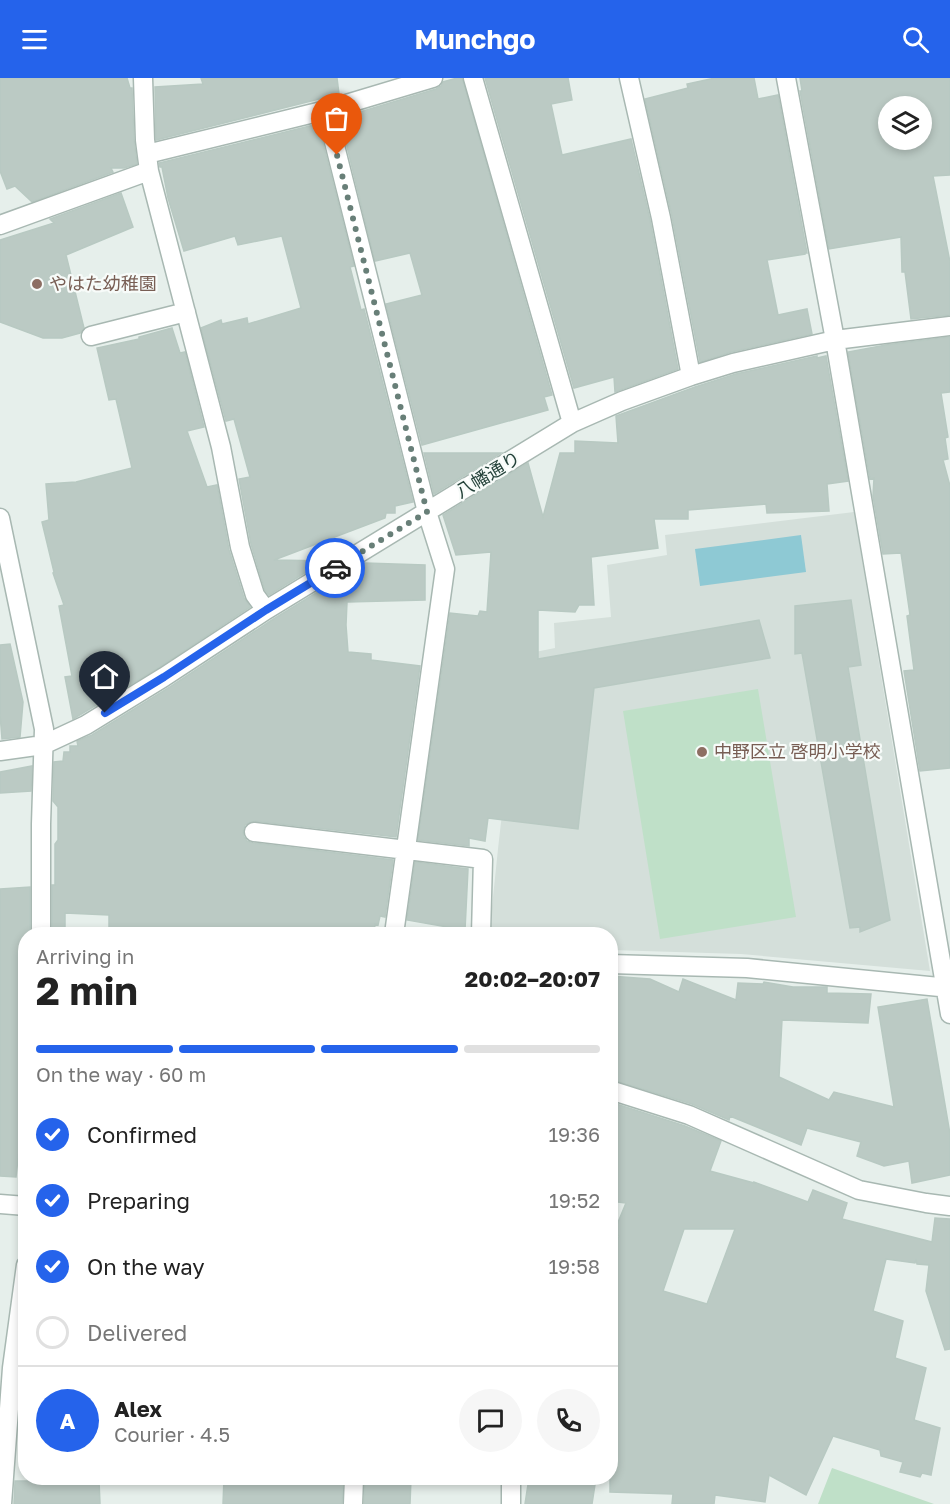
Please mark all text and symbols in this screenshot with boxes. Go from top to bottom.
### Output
icon: menu [18,23,51,56]
text: Munchgo [414,23,536,55]
icon: search [899,23,932,56]
pin [311,93,362,155]
map controls [878,96,932,150]
button: layers [878,96,932,150]
icon: bag [320,102,353,135]
place label: やはた幼稚園 [49,272,157,294]
marker: やはた幼稚園 [30,277,44,291]
street label: 八幡通り [451,446,524,502]
courier [305,538,365,598]
icon: car [319,552,352,585]
pin [79,651,130,713]
icon: home [88,660,121,693]
place label: 中野区立 啓明小学校 [714,740,881,762]
marker: 中野区立 啓明小学校 [695,745,709,759]
text: Arriving in [36,944,134,968]
text: 20:02–20:07 [465,965,600,992]
text: 2 min [36,967,138,1014]
text: On the way · 60 m [36,1062,206,1086]
icon: check [36,1118,69,1151]
text: Confirmed [87,1121,197,1148]
text: 19:36 [548,1122,600,1146]
icon: check [36,1184,69,1217]
text: Preparing [87,1187,190,1214]
text: 19:52 [549,1188,600,1212]
icon: check [36,1250,69,1283]
text: On the way [87,1253,205,1280]
text: 19:58 [548,1254,600,1278]
text: Delivered [87,1319,187,1346]
button: chat [459,1389,522,1452]
button: phone [537,1389,600,1452]
text: Alex [114,1395,162,1422]
text: A [60,1407,75,1434]
text: Courier · 4.5 [114,1422,230,1446]

